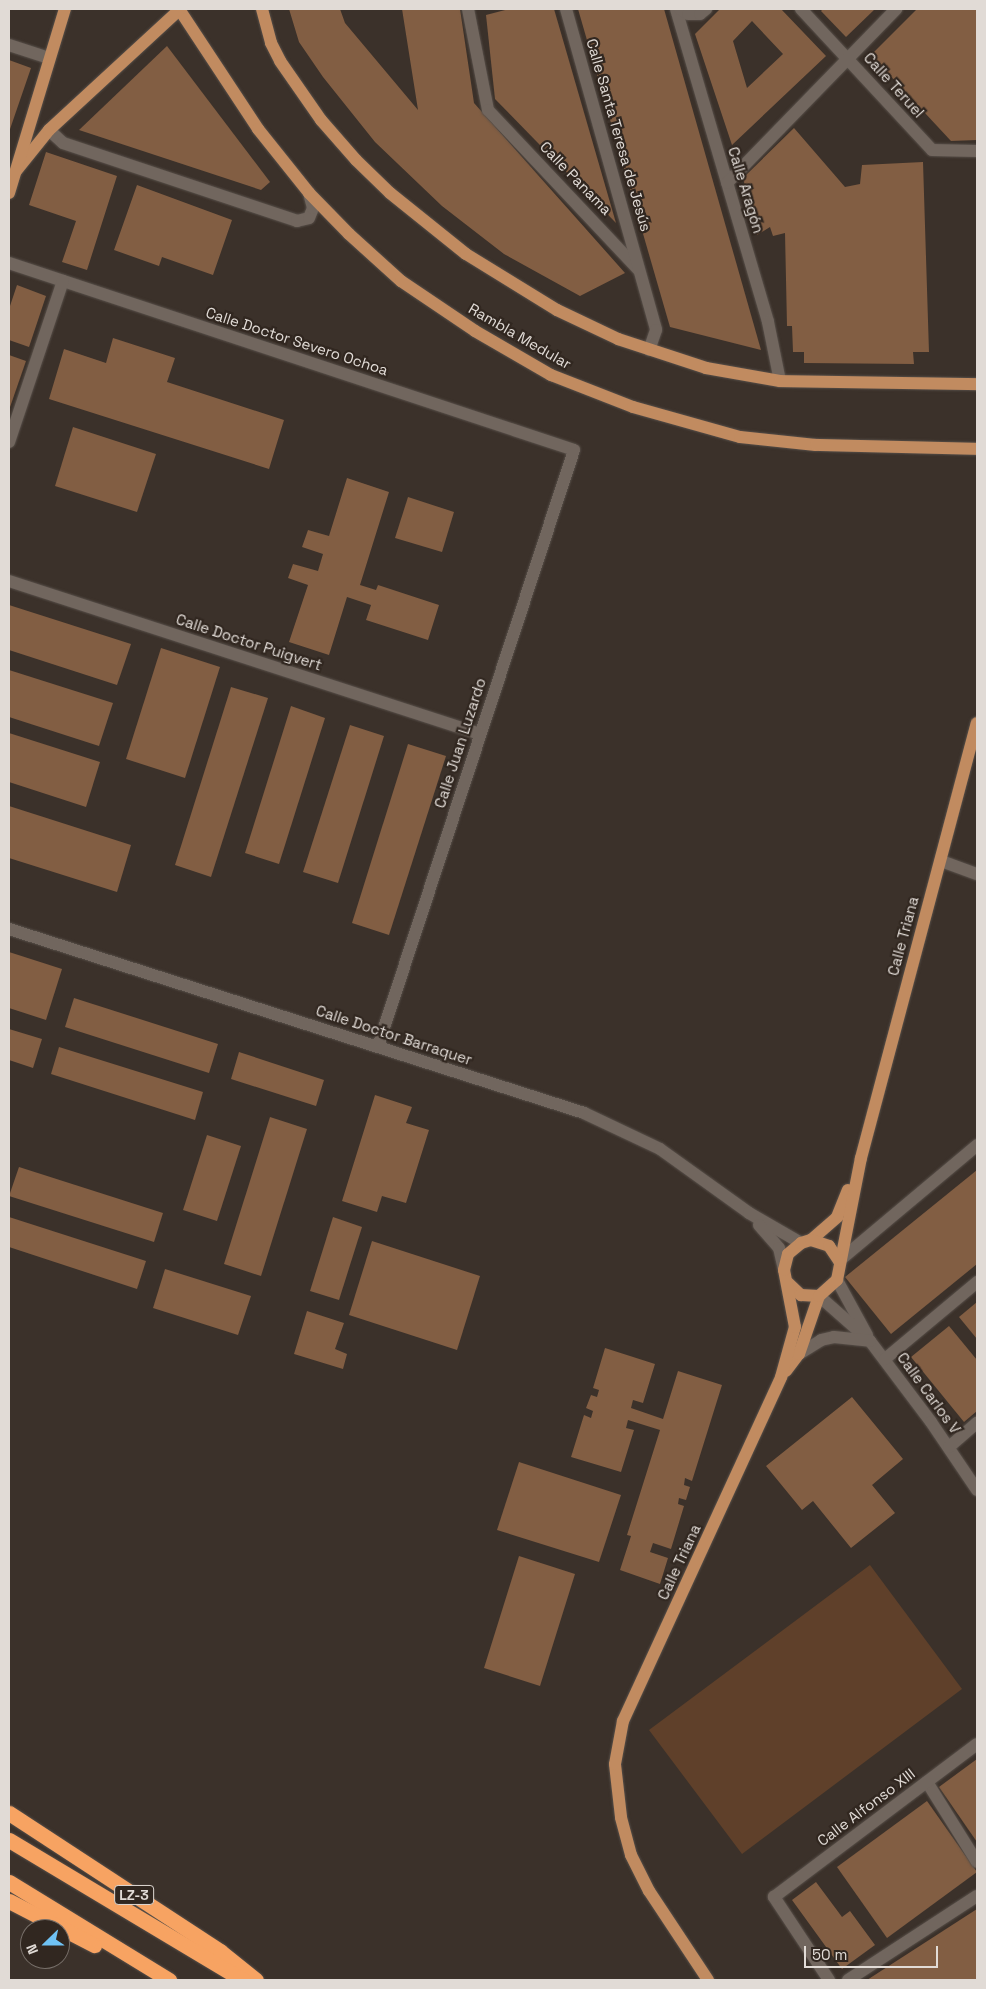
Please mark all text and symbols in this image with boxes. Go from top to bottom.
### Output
street label: Calle Santa Teresa de Jesús [583,36,655,234]
street label: Calle Teruel [860,49,928,121]
street label: Calle Panama [536,138,616,218]
street label: Calle Aragón [724,144,768,236]
street label: Rambla Medular [466,299,574,373]
street label: Calle Doctor Severo Ochoa [204,303,390,379]
street label: Calle Doctor Puigvert [174,610,324,674]
street label: Calle Juan Luzardo [430,676,490,810]
street label: Calle Triana [884,894,922,978]
street label: Calle Doctor Barraquer [314,1001,474,1069]
street label: Calle Carlos V [893,1349,965,1437]
street label: Calle Triana [654,1521,704,1603]
street label: Calle Alfonso XIII [814,1764,918,1850]
road number: LZ-3 [114,1884,154,1906]
north arrow [20,1919,70,1969]
scale bar [806,1936,940,1968]
text: N [22,1942,42,1957]
text: 50 m [812,1945,847,1964]

